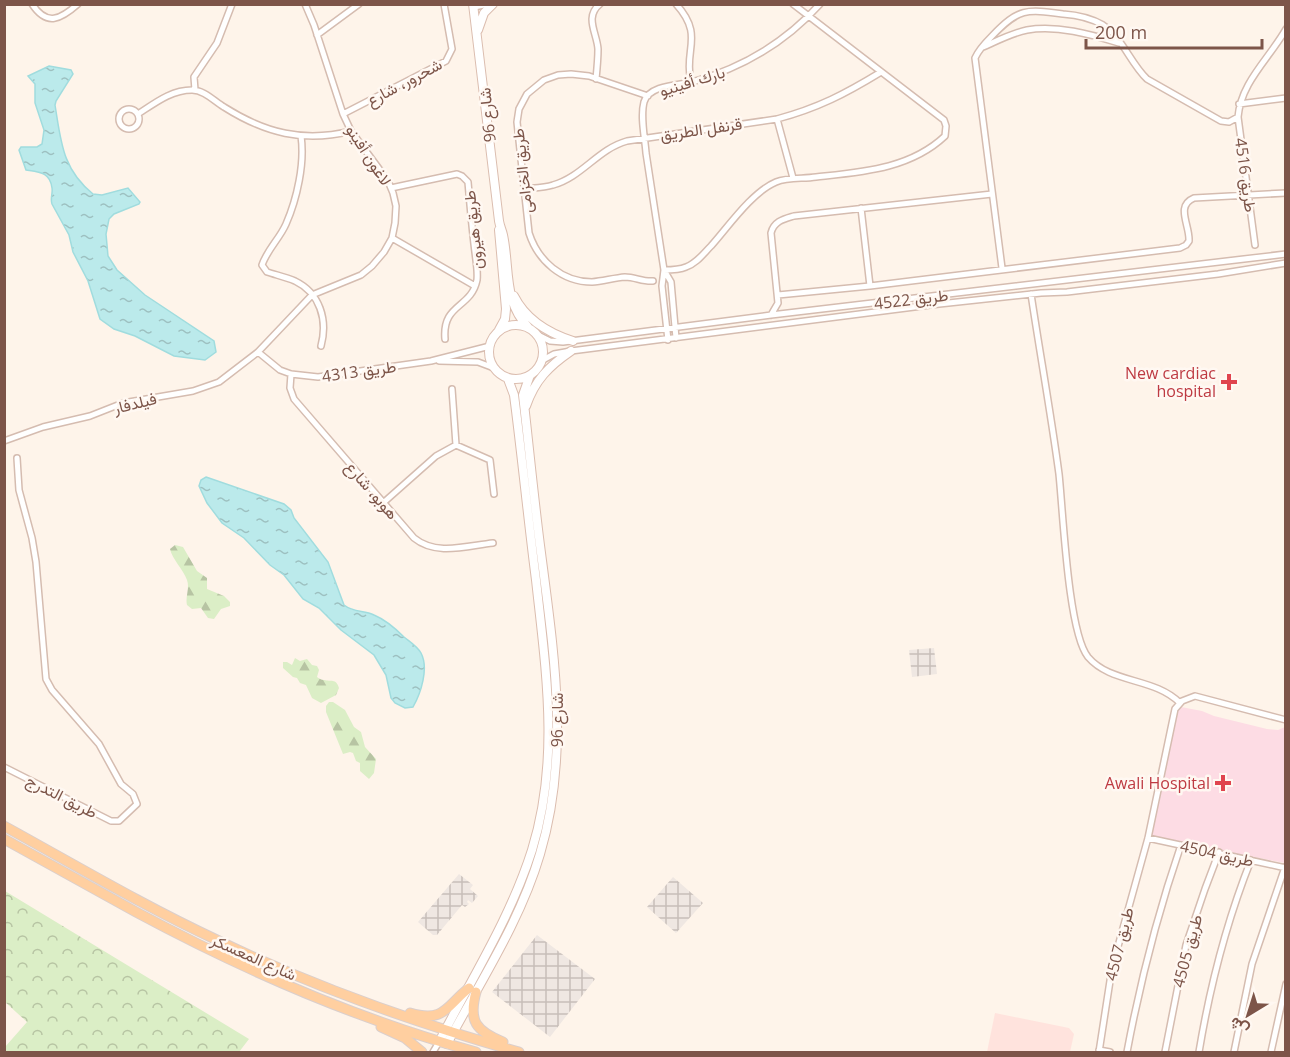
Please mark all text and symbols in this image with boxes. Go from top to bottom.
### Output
scale bar [1086,12,1262,50]
text: 200 m [1095,20,1147,44]
street label: شحرور، شارع [362,53,446,112]
street label: بارك أفينيو [656,61,728,101]
street label: شارع 96 [473,87,502,143]
street label: قرنفل الطريق [659,112,743,146]
street label: لاغون أفينو [341,120,397,190]
street label: طريق الخزامى [507,127,537,215]
street label: طريق 4516 [1230,136,1262,214]
street label: طريق هيرون [458,189,488,271]
street label: طريق 4522 [873,284,949,314]
street label: طريق 4313 [320,355,398,387]
place label: New cardiac hospital [1125,362,1216,402]
marker: New cardiac hospital [1220,373,1238,391]
street label: فيلدفار [110,387,159,419]
street label: هوبو، شارع [340,456,404,525]
street label: شارع 96 [546,693,569,747]
street label: طريق التدرج [22,769,101,824]
place label: Awali Hospital [1105,772,1210,794]
marker: Awali Hospital [1214,774,1232,792]
street label: طريق 4504 [1178,834,1256,872]
street label: طريق 4507 [1099,905,1139,983]
street label: طريق 4505 [1167,912,1207,990]
street label: شارع المعسكر [207,928,300,986]
north arrow [1218,985,1278,1045]
text: ش [1224,1012,1253,1041]

